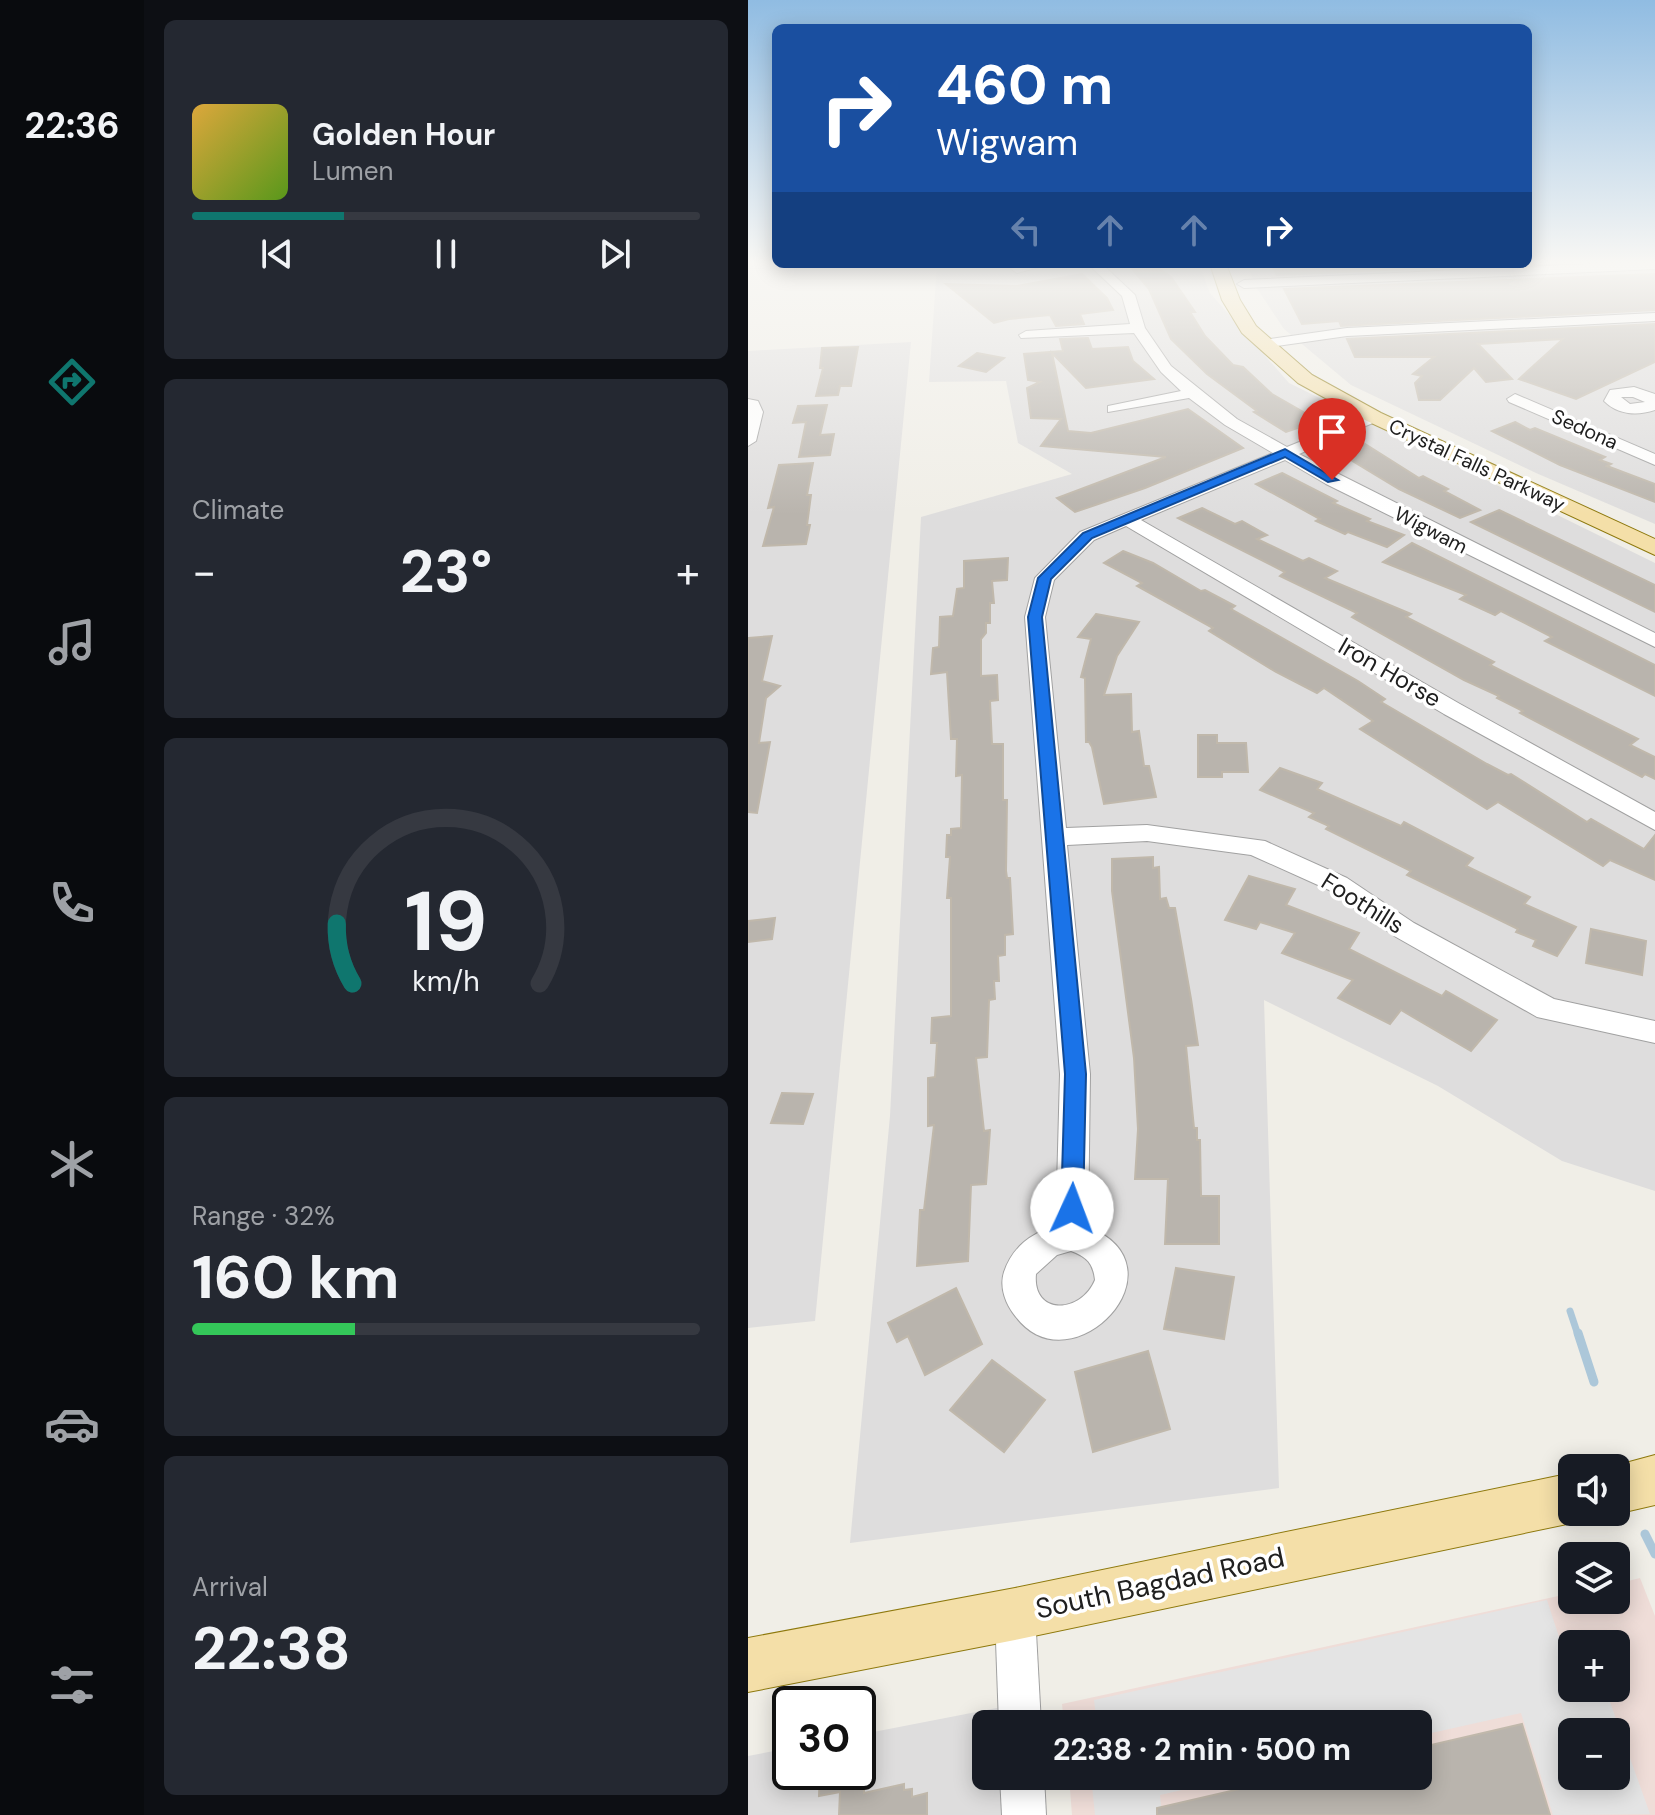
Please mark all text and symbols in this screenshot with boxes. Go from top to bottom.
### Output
text: 460 m [936,48,1113,121]
icon: right [804,56,908,160]
text: 22:36 [24,102,120,149]
text: Golden Hour [312,115,495,154]
text: Wigwam [936,119,1078,166]
text: Lumen [312,154,393,188]
icon: left [1004,208,1048,252]
icon: ahead [1088,208,1132,252]
icon: ahead [1172,208,1216,252]
icon: right [1256,208,1300,252]
icon: previous [255,232,299,276]
icon: pause [424,232,468,276]
icon: next [593,232,637,276]
icon: directions [44,354,100,410]
pin [1298,398,1366,480]
street label: Sedona [1548,403,1622,455]
icon: arrive [1310,410,1354,454]
street label: Crystal Falls Parkway [1385,413,1569,517]
text: Climate [192,493,284,527]
street label: Wigwam [1390,501,1472,559]
text: 23° [400,532,492,611]
text: − [192,543,216,601]
text: + [676,543,700,601]
icon: music [44,614,100,670]
street label: Iron Horse [1333,630,1447,714]
street label: Foothills [1316,865,1410,941]
text: 19 [404,866,488,975]
icon: phone [44,875,100,931]
text: km/h [412,963,480,1000]
icon: climate [44,1136,100,1192]
position arrow [1030,1167,1114,1251]
text: Range · 32% [192,1199,335,1233]
text: 160 km [192,1238,399,1317]
icon: car [44,1396,100,1452]
map controls [1558,1454,1630,1790]
button: sound [1558,1454,1630,1526]
street label: South Bagdad Road [1032,1539,1288,1627]
button: layers [1558,1542,1630,1614]
text: Arrival [192,1570,268,1604]
text: 22:38 [192,1609,351,1688]
button: + [1558,1630,1630,1702]
icon: filters [44,1657,100,1713]
speed limit sign: 30 [772,1686,876,1790]
button: − [1558,1718,1630,1790]
text: 22:38 · 2 min · 500 m [1053,1730,1351,1769]

